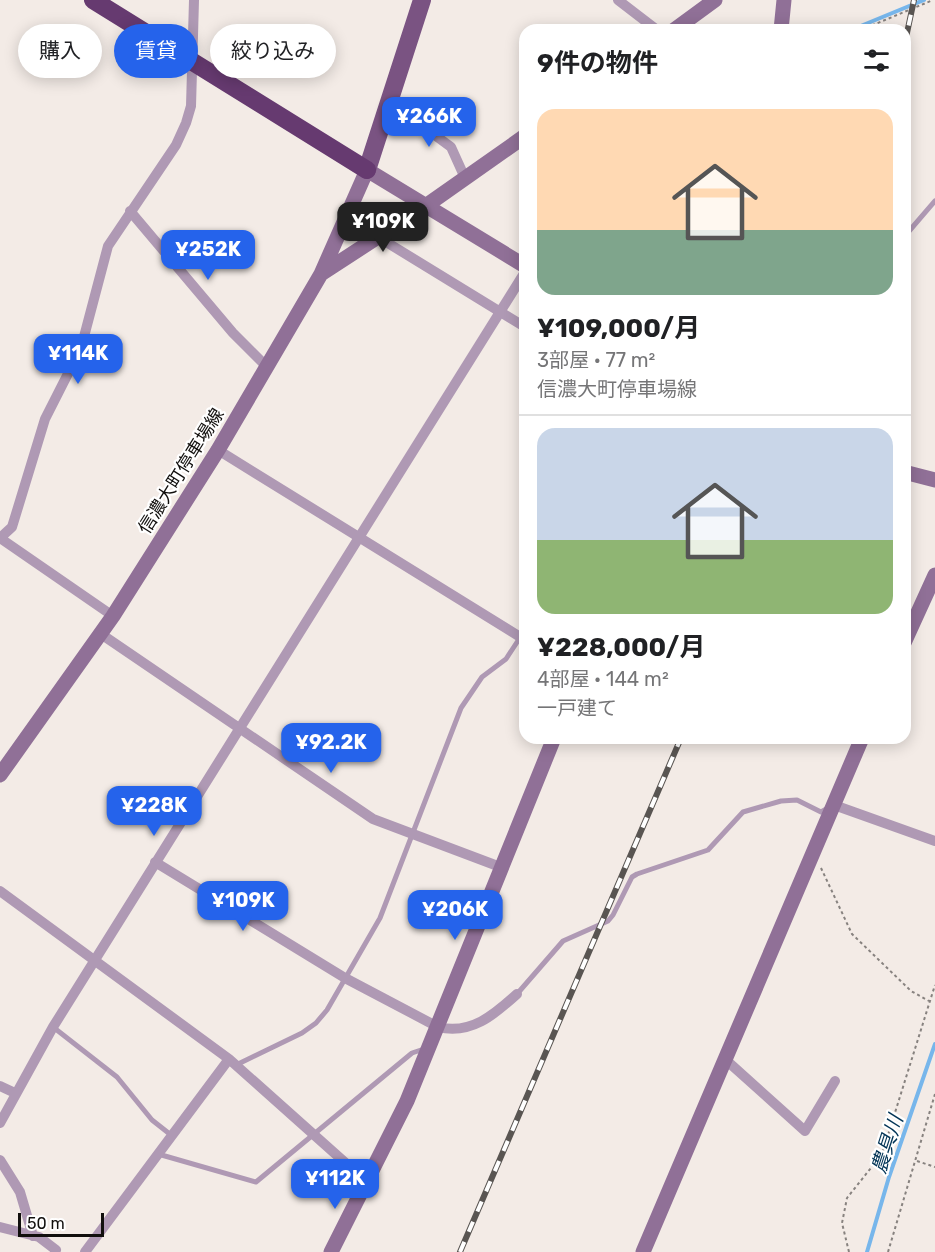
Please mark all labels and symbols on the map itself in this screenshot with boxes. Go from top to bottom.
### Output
pin: ¥266K [387,97,471,148]
pin: ¥109K [341,202,425,253]
pin: ¥252K [166,230,250,281]
pin: ¥114K [36,334,120,385]
street label: 信濃大町停車場線 [134,404,228,538]
pin: ¥92.2K [282,723,380,774]
pin: ¥228K [112,786,196,837]
pin: ¥109K [201,881,285,932]
pin: ¥206K [413,890,497,941]
water label: 農具川 [866,1110,908,1176]
pin: ¥112K [293,1159,377,1210]
scale bar [18,1210,104,1238]

